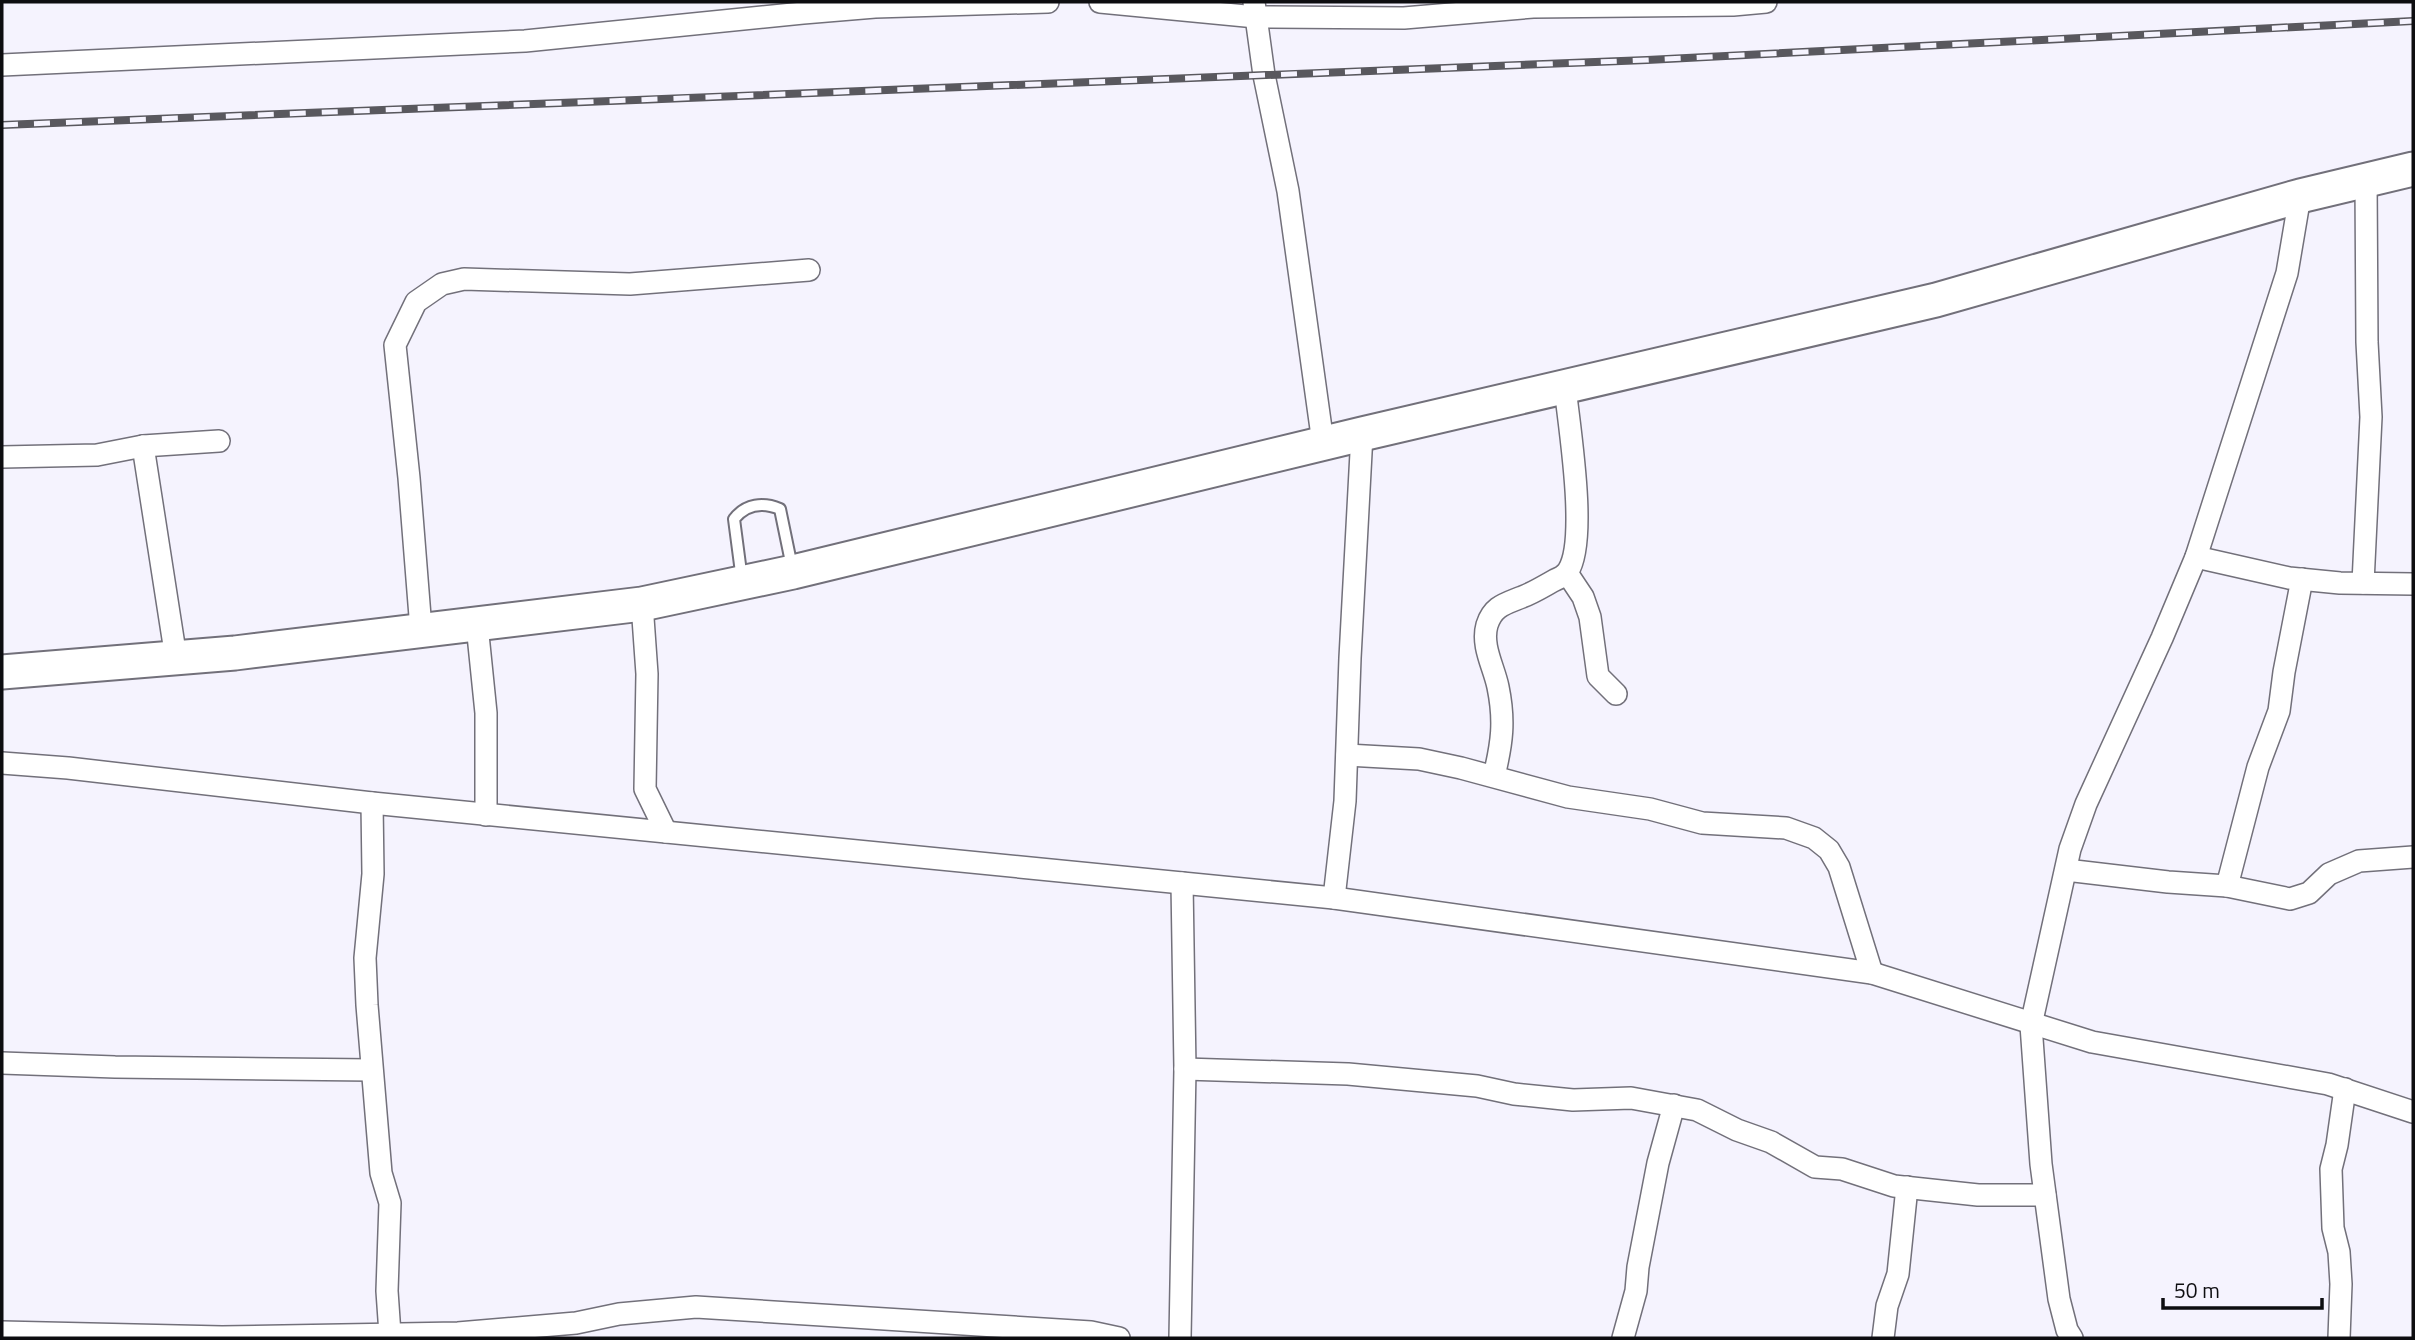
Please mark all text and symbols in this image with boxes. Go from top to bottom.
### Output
scale bar [2163,1266,2322,1310]
text: 50 m [2174,1274,2220,1306]

